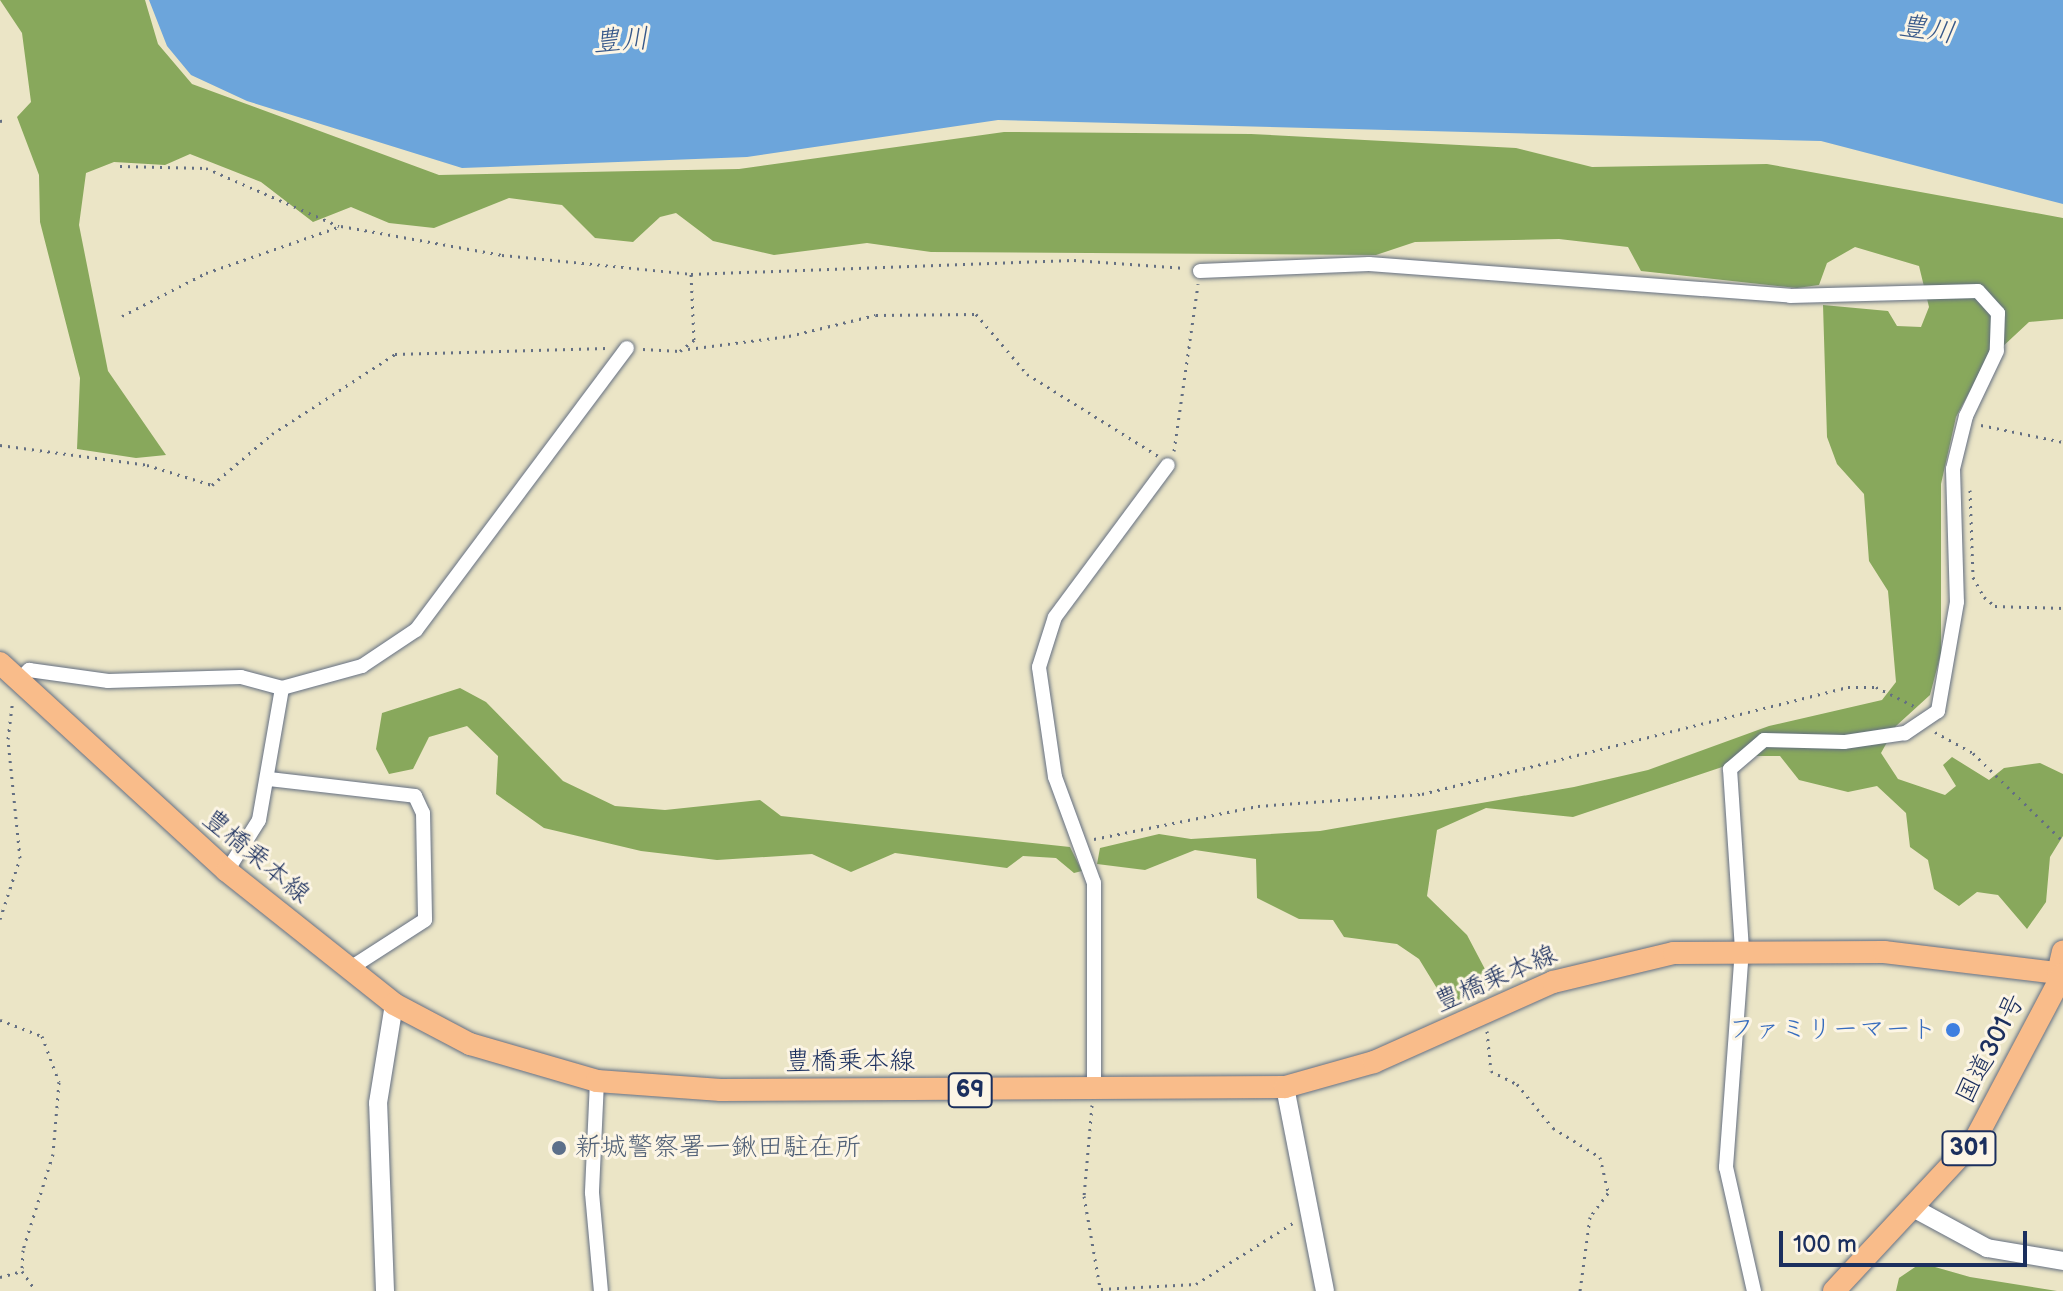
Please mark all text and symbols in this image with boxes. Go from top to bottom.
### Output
water label: 豊川 [1897,9,1957,51]
water label: 豊川 [592,22,650,60]
street label: 豊橋乗本線 [196,803,316,911]
street label: 豊橋乗本線 [1430,939,1562,1019]
street label: 国道301号 [1950,989,2032,1109]
place label: ファミリーマート [1729,1014,1937,1046]
marker: ファミリーマート [1944,1021,1962,1039]
street label: 豊橋乗本線 [785,1046,915,1078]
road number: 69 [946,1070,994,1110]
road number: 301 [1941,1128,1997,1168]
place label: 新城警察署一鍬田駐在所 [575,1132,861,1164]
marker: 新城警察署一鍬田駐在所 [550,1139,568,1157]
scale bar [1783,1215,2031,1265]
text: 100 m [1793,1230,1857,1259]

